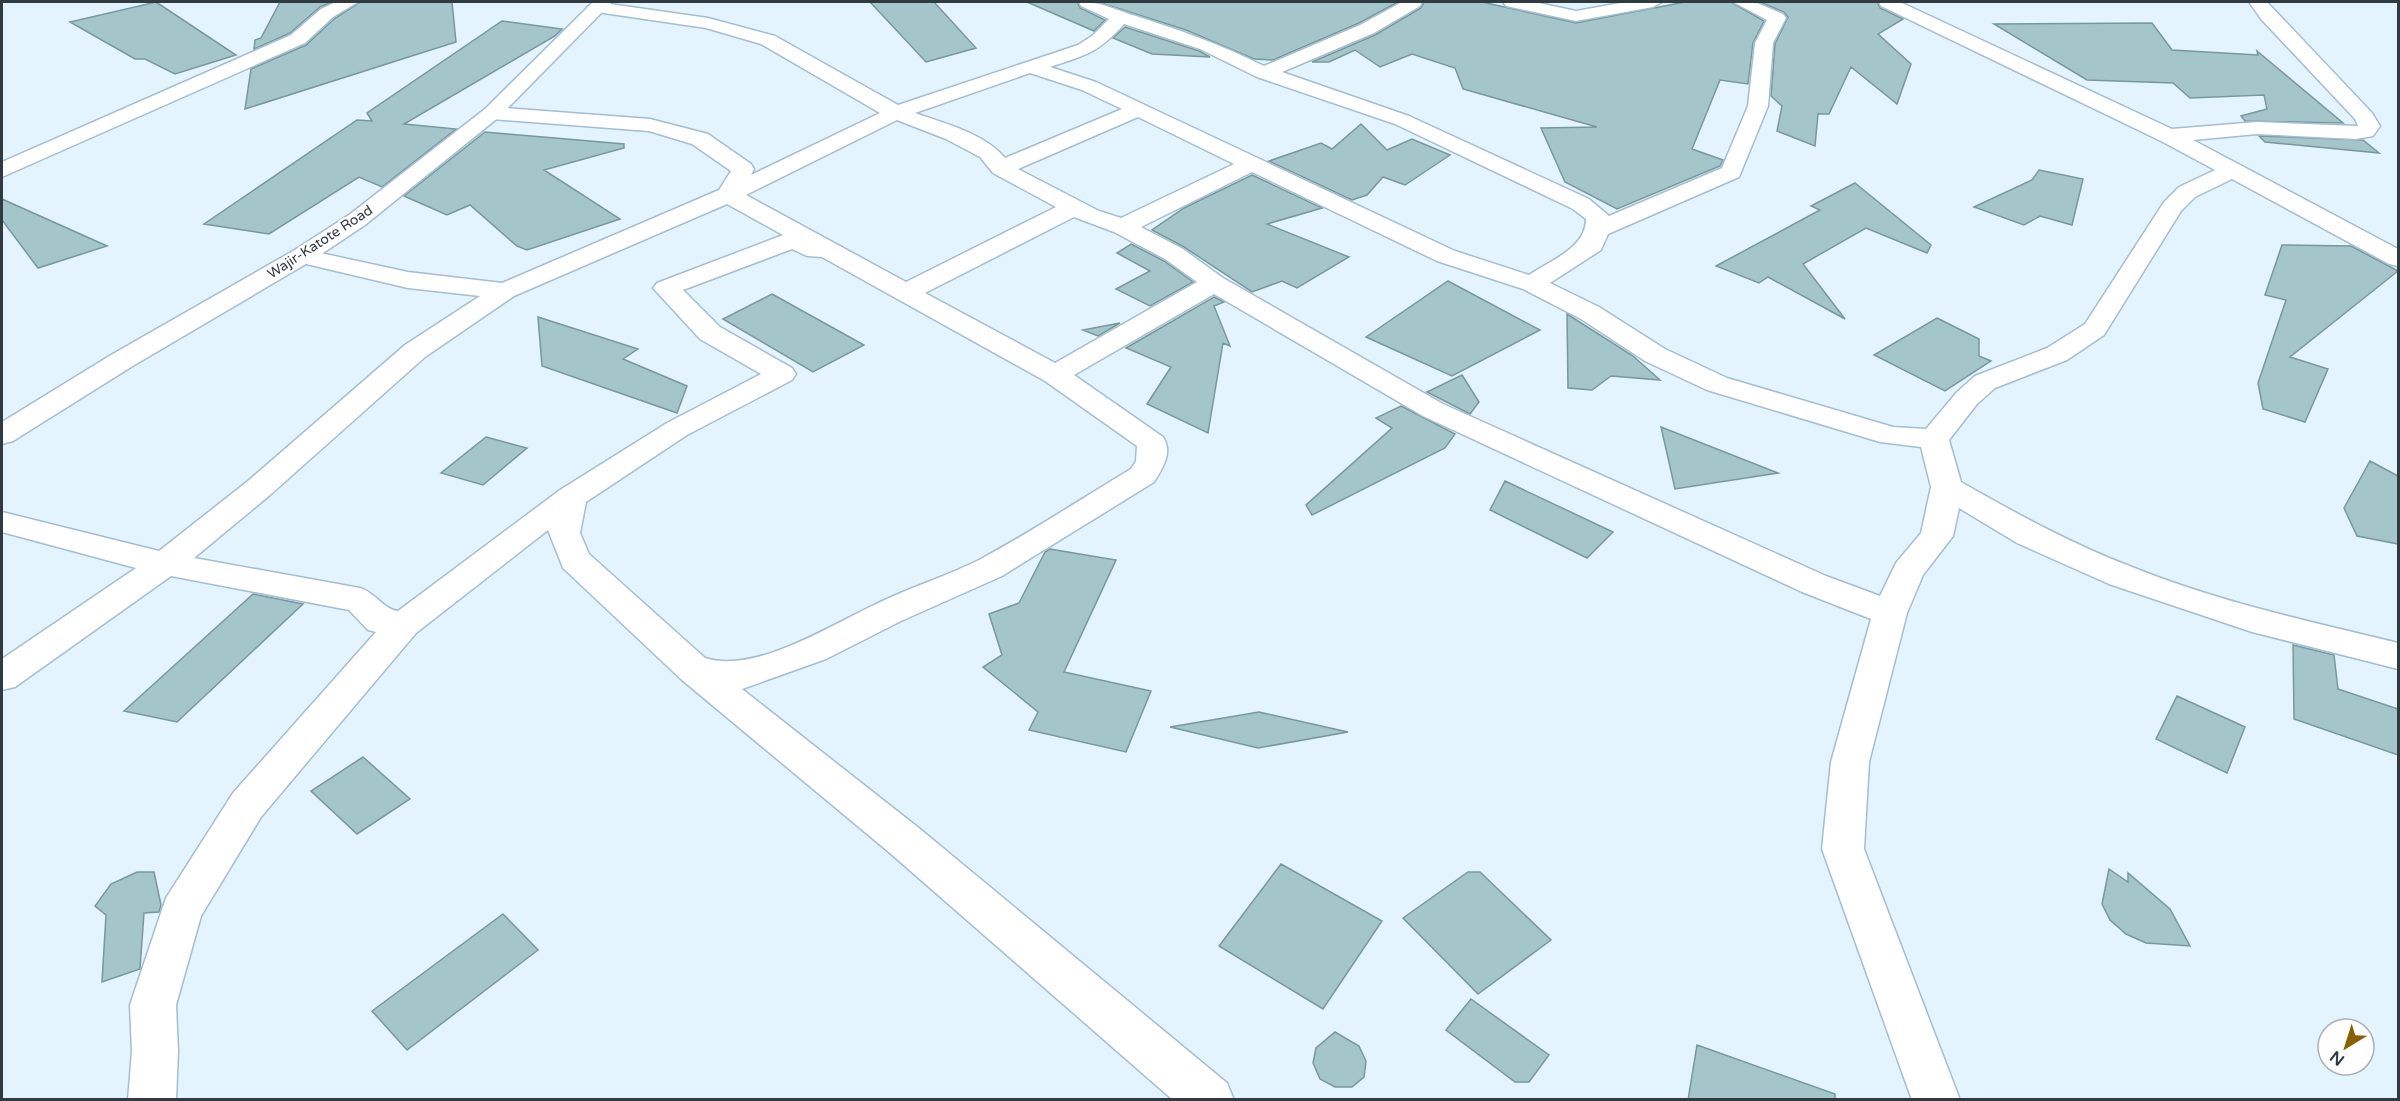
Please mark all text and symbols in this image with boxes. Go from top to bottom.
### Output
street label: Wajir-Katote Road [264,202,376,282]
north arrow [2316,1017,2376,1077]
text: N [2326,1046,2349,1070]

